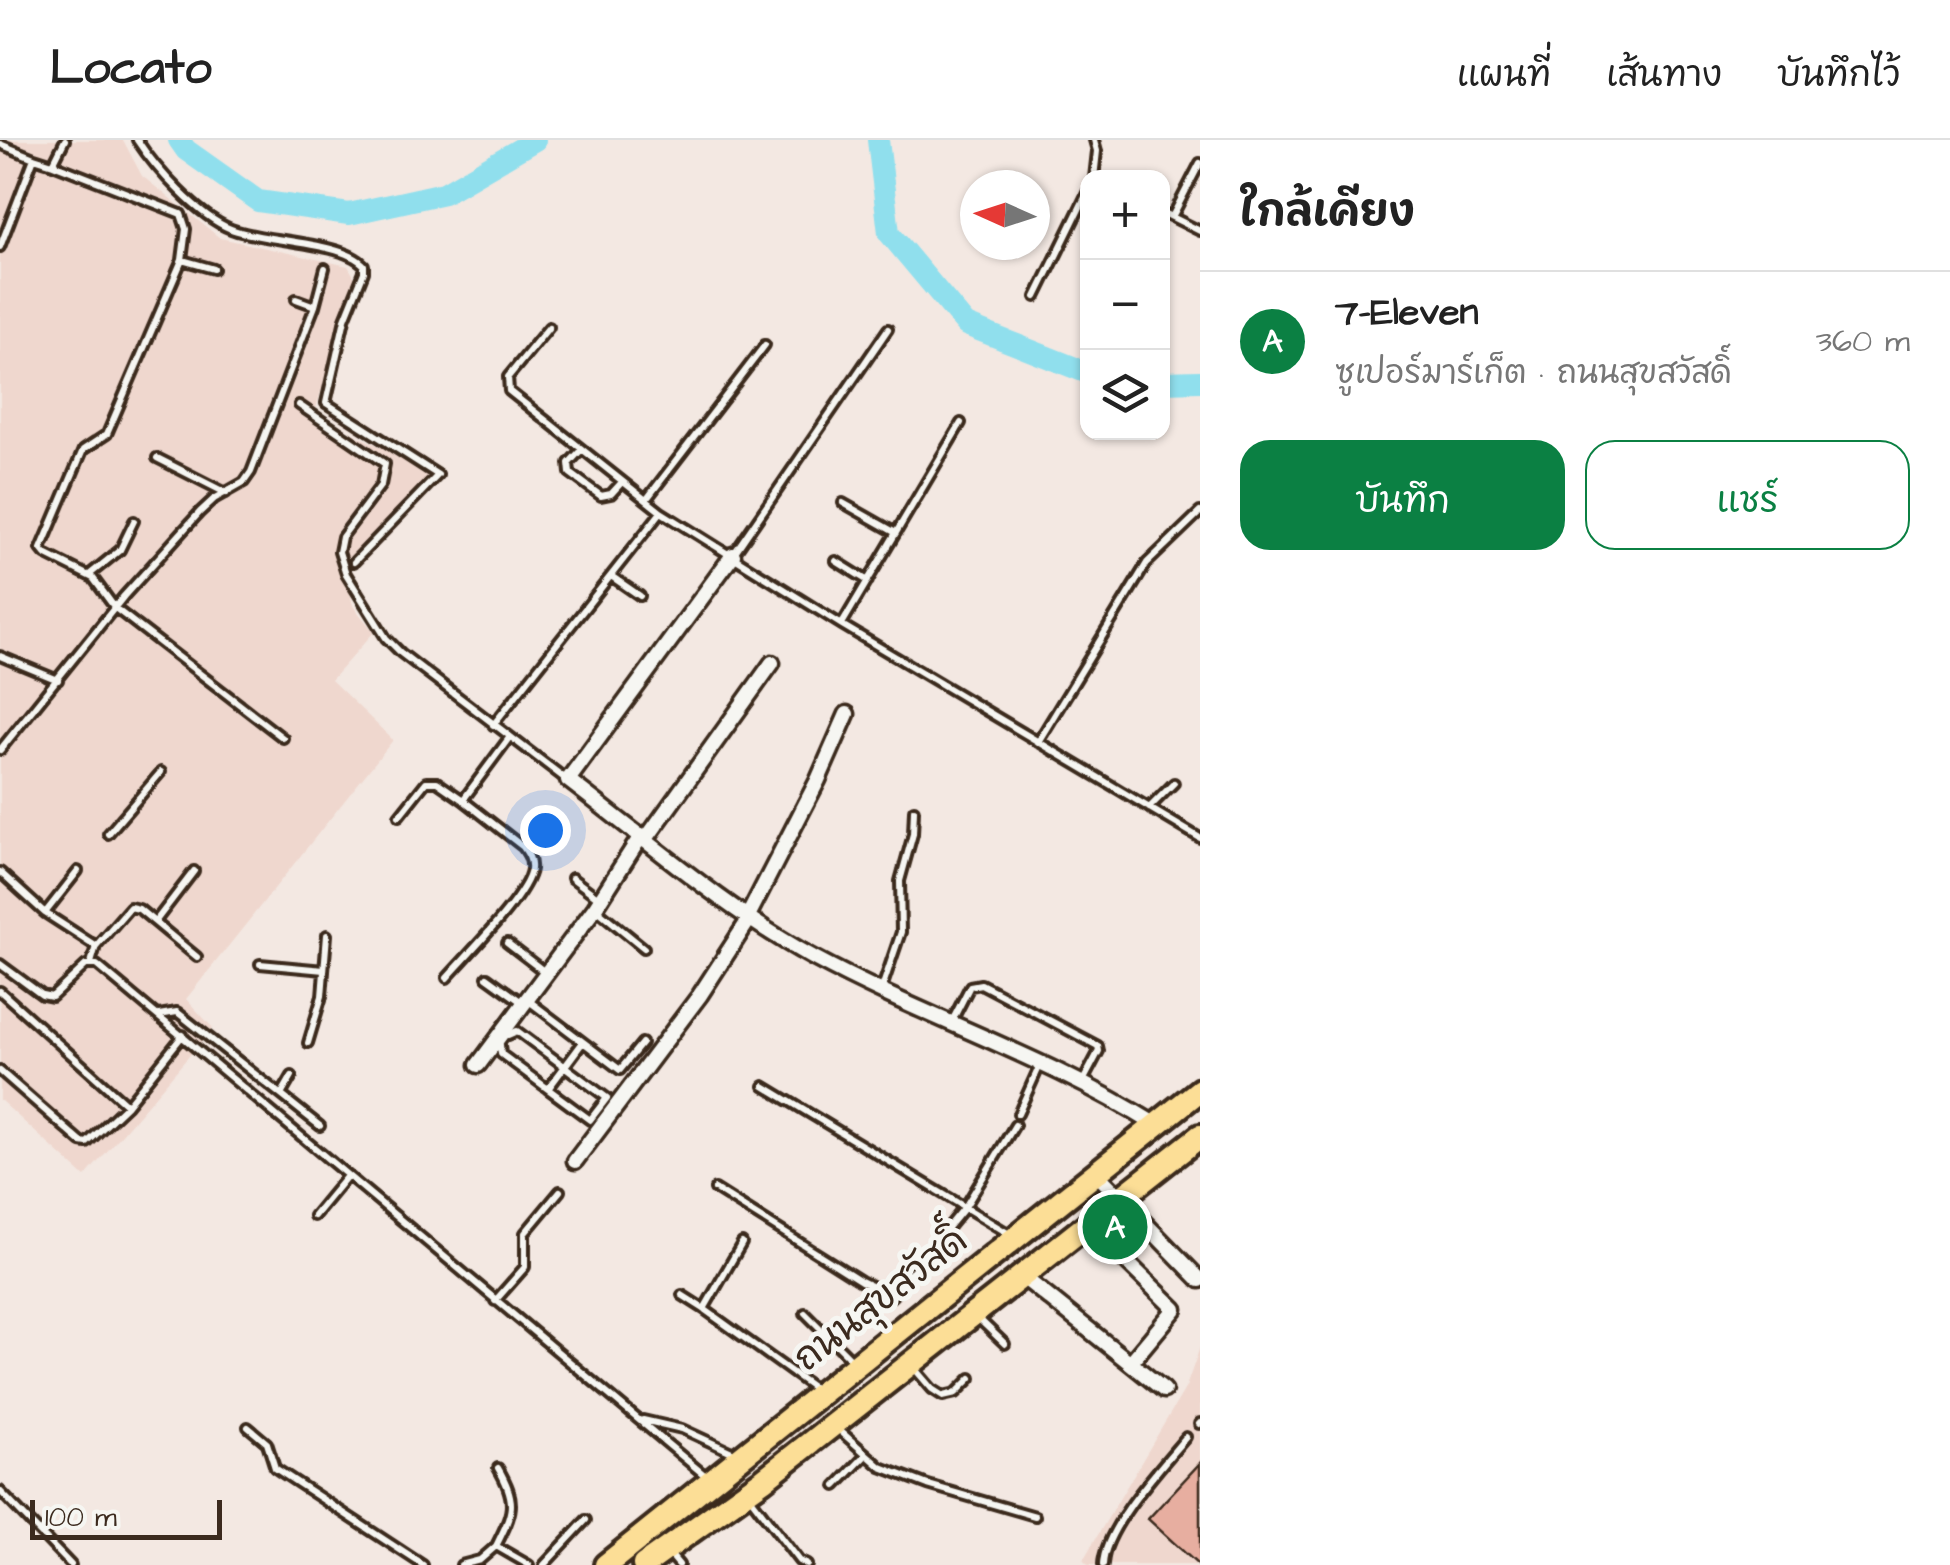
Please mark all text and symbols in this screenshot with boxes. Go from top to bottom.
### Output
text: Locato [50,36,211,102]
text: แผนที่ [1457,51,1551,100]
text: เส้นทาง [1606,51,1722,100]
text: บันทึกไว้ [1777,51,1900,100]
north arrow [960,170,1050,260]
map controls [1080,170,1170,440]
button: + [1080,170,1170,260]
text: ใกล้เคียง [1240,184,1415,242]
button: − [1080,260,1170,350]
text: 7-Eleven [1335,287,1478,339]
text: A [1262,319,1283,364]
text: 360 m [1816,319,1910,364]
button: layers [1080,350,1170,440]
text: ซูเปอร์มาร์เก็ต · ถนนสุขสวัสดิ์ [1335,351,1732,396]
button: บันทึก [1240,440,1565,550]
button: แชร์ [1585,440,1910,550]
your location [520,805,571,856]
pin: A [1082,1190,1148,1264]
street label: ถนนสุขสวัสดิ์ [778,1209,979,1384]
scale bar [30,1495,222,1540]
text: 100 m [45,1498,117,1537]

